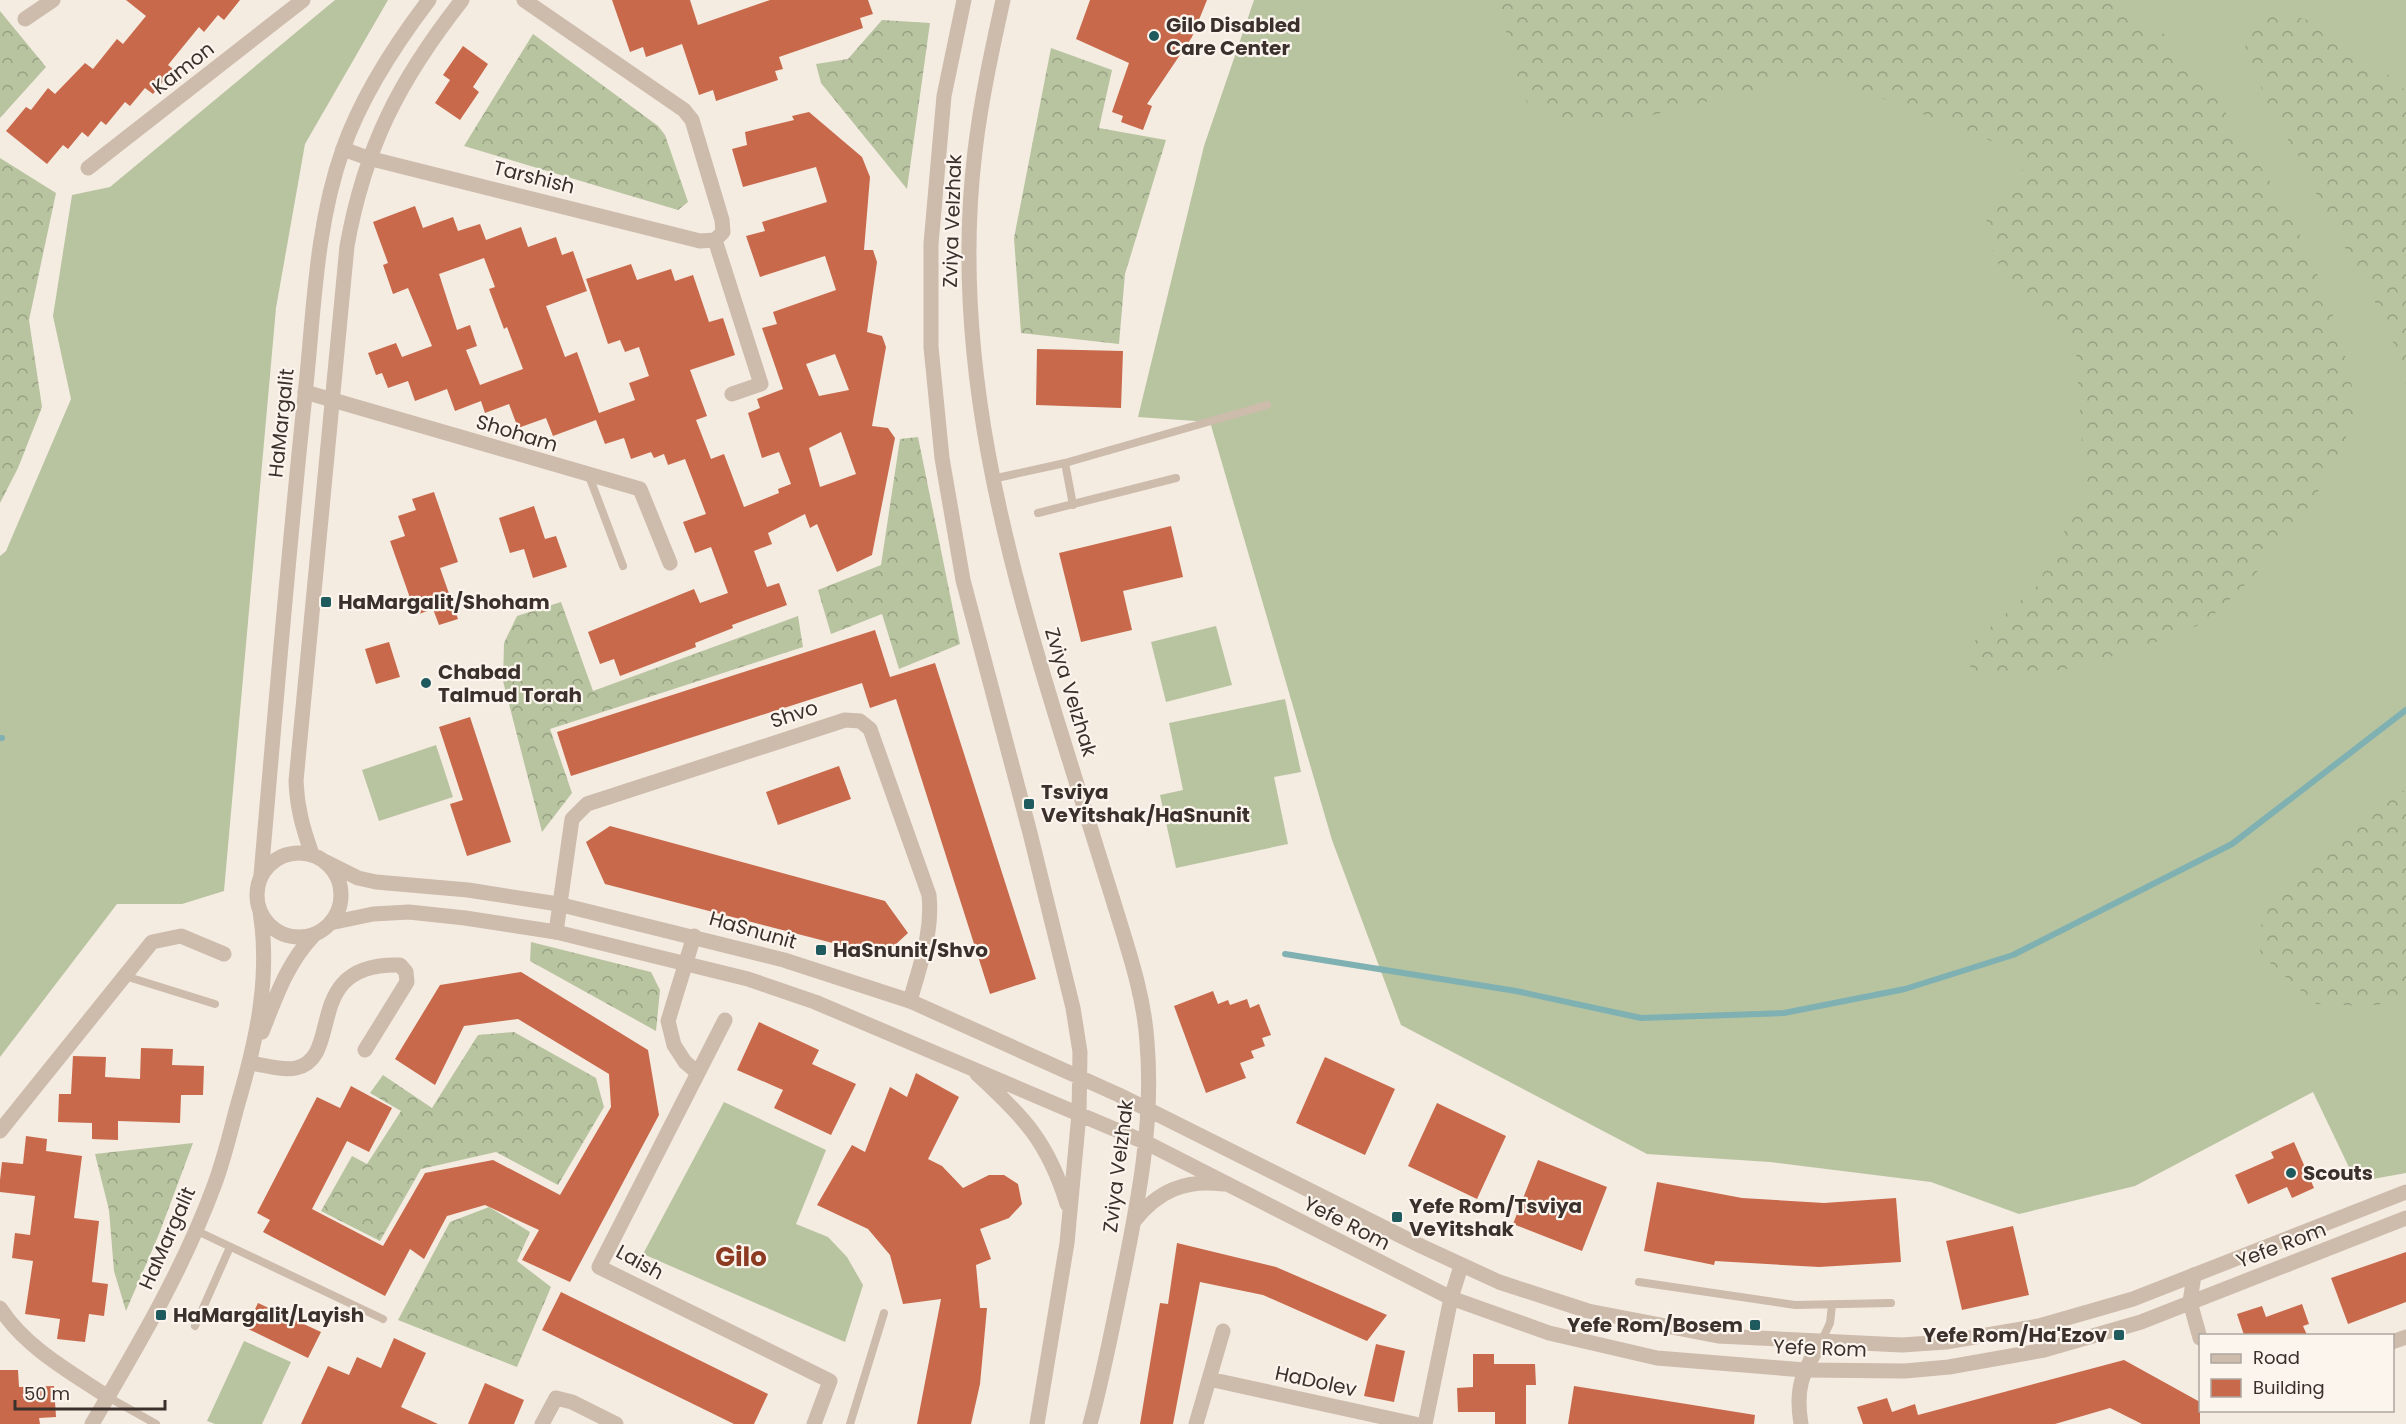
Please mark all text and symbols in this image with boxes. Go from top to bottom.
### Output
place label: Gilo Disabled Care Center [1166,11,1301,62]
marker: Gilo Disabled Care Center [1147,29,1161,43]
street label: Kamon [146,35,220,101]
street label: Tarshish [490,153,578,201]
street label: Zviya VeIzhak [936,153,968,288]
street label: HaMargalit [261,367,301,479]
street label: Shoham [473,407,561,459]
place label: HaMargalit/Shoham [338,588,550,616]
marker: HaMargalit/Shoham [319,595,333,609]
street label: Zviya VeIzhak [1038,624,1104,761]
place label: Chabad Talmud Torah [438,658,582,709]
marker: Chabad Talmud Torah [419,676,433,690]
street label: Shvo [767,693,821,735]
place label: Tsviya VeYitshak/HaSnunit [1041,778,1250,829]
marker: Tsviya VeYitshak/HaSnunit [1022,797,1036,811]
street label: HaSnunit [706,904,800,956]
place label: HaSnunit/Shvo [833,936,988,964]
marker: HaSnunit/Shvo [814,943,828,957]
street label: Zviya VeIzhak [1096,1097,1140,1234]
place label: Scouts [2303,1159,2373,1187]
marker: Scouts [2284,1166,2298,1180]
street label: HaMargalit [132,1182,202,1294]
street label: Yefe Rom [1299,1189,1395,1257]
place label: Yefe Rom/Tsviya VeYitshak [1409,1192,1582,1243]
marker: Yefe Rom/Tsviya VeYitshak [1390,1210,1404,1224]
street label: Yefe Rom [2232,1215,2330,1275]
street label: Laish [611,1238,669,1286]
district label: Gilo [715,1239,767,1275]
place label: HaMargalit/Layish [173,1301,364,1329]
marker: HaMargalit/Layish [154,1308,168,1322]
place label: Yefe Rom/Bosem [1567,1311,1743,1339]
marker: Yefe Rom/Bosem [1748,1318,1762,1332]
place label: Yefe Rom/Ha'Ezov [1923,1321,2107,1349]
marker: Yefe Rom/Ha'Ezov [2112,1328,2126,1342]
street label: Yefe Rom [1773,1332,1867,1364]
legend [2199,1334,2394,1412]
text: Road [2253,1345,2300,1370]
street label: HaDolev [1273,1359,1359,1403]
scale bar [15,1373,165,1411]
text: Building [2253,1375,2325,1400]
text: 50 m [24,1381,70,1406]

